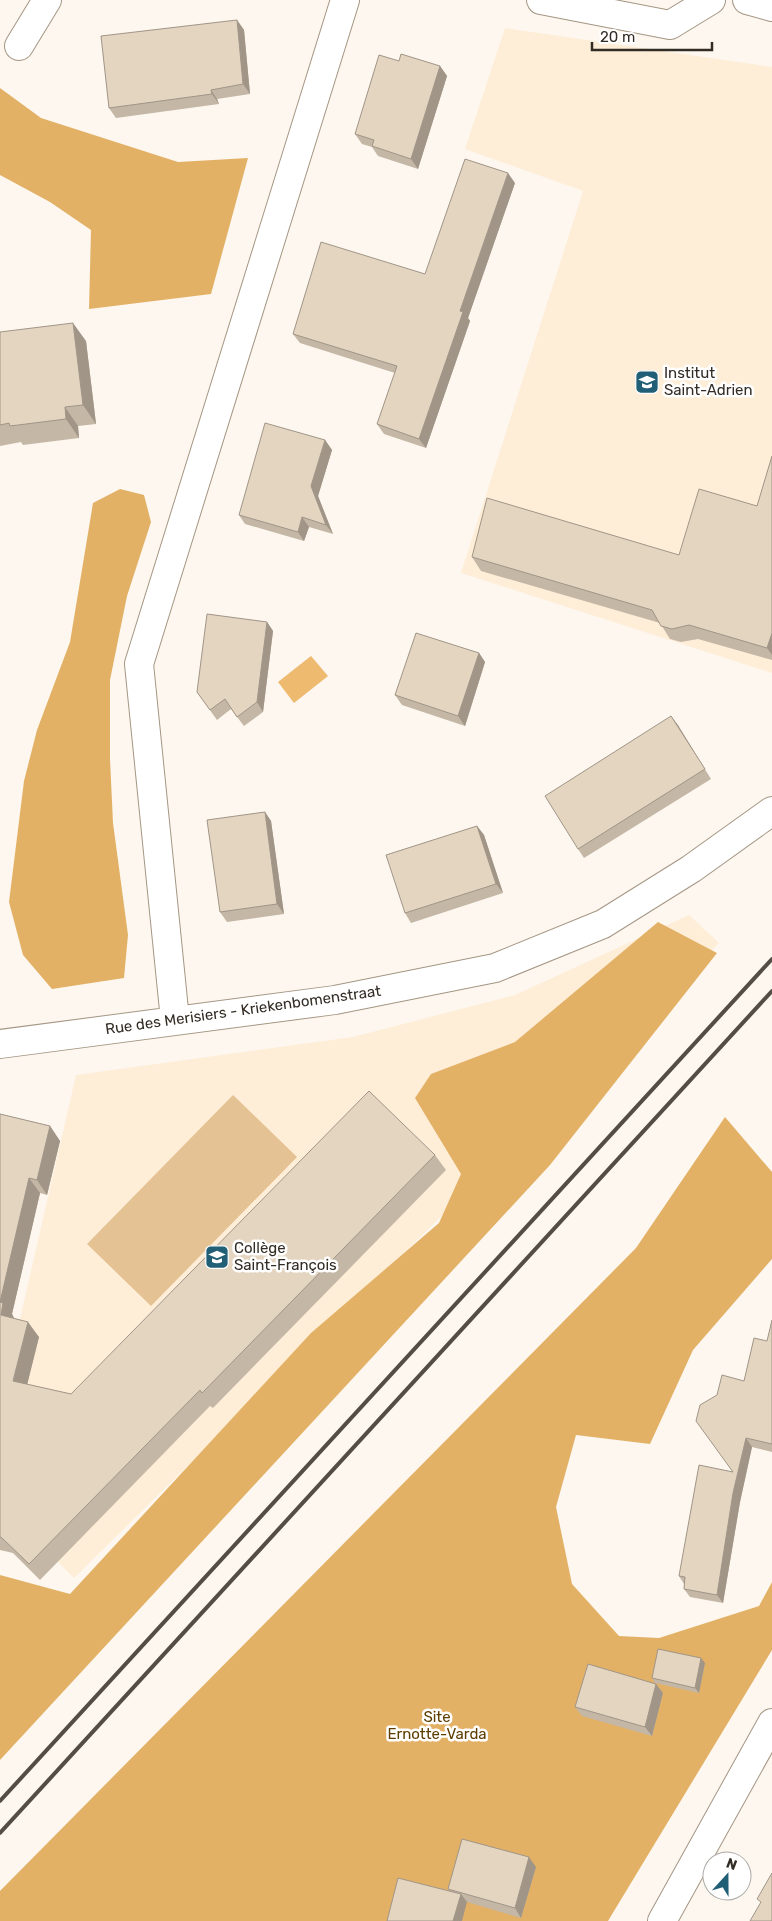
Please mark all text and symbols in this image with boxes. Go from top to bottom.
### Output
scale bar [592,20,712,52]
text: 20 m [600,28,635,46]
place label: Institut Saint-Adrien [664,364,753,399]
school or university icon: Institut Saint-Adrien [634,369,660,395]
street label: Rue des Merisiers - Kriekenbomenstraat [104,982,382,1038]
place label: Collège Saint-François [234,1239,337,1274]
school or university icon: Collège Saint-François [204,1244,230,1270]
park label: Site Ernotte-Varda [387,1708,487,1743]
north arrow [702,1851,752,1901]
text: N [724,1855,739,1874]

